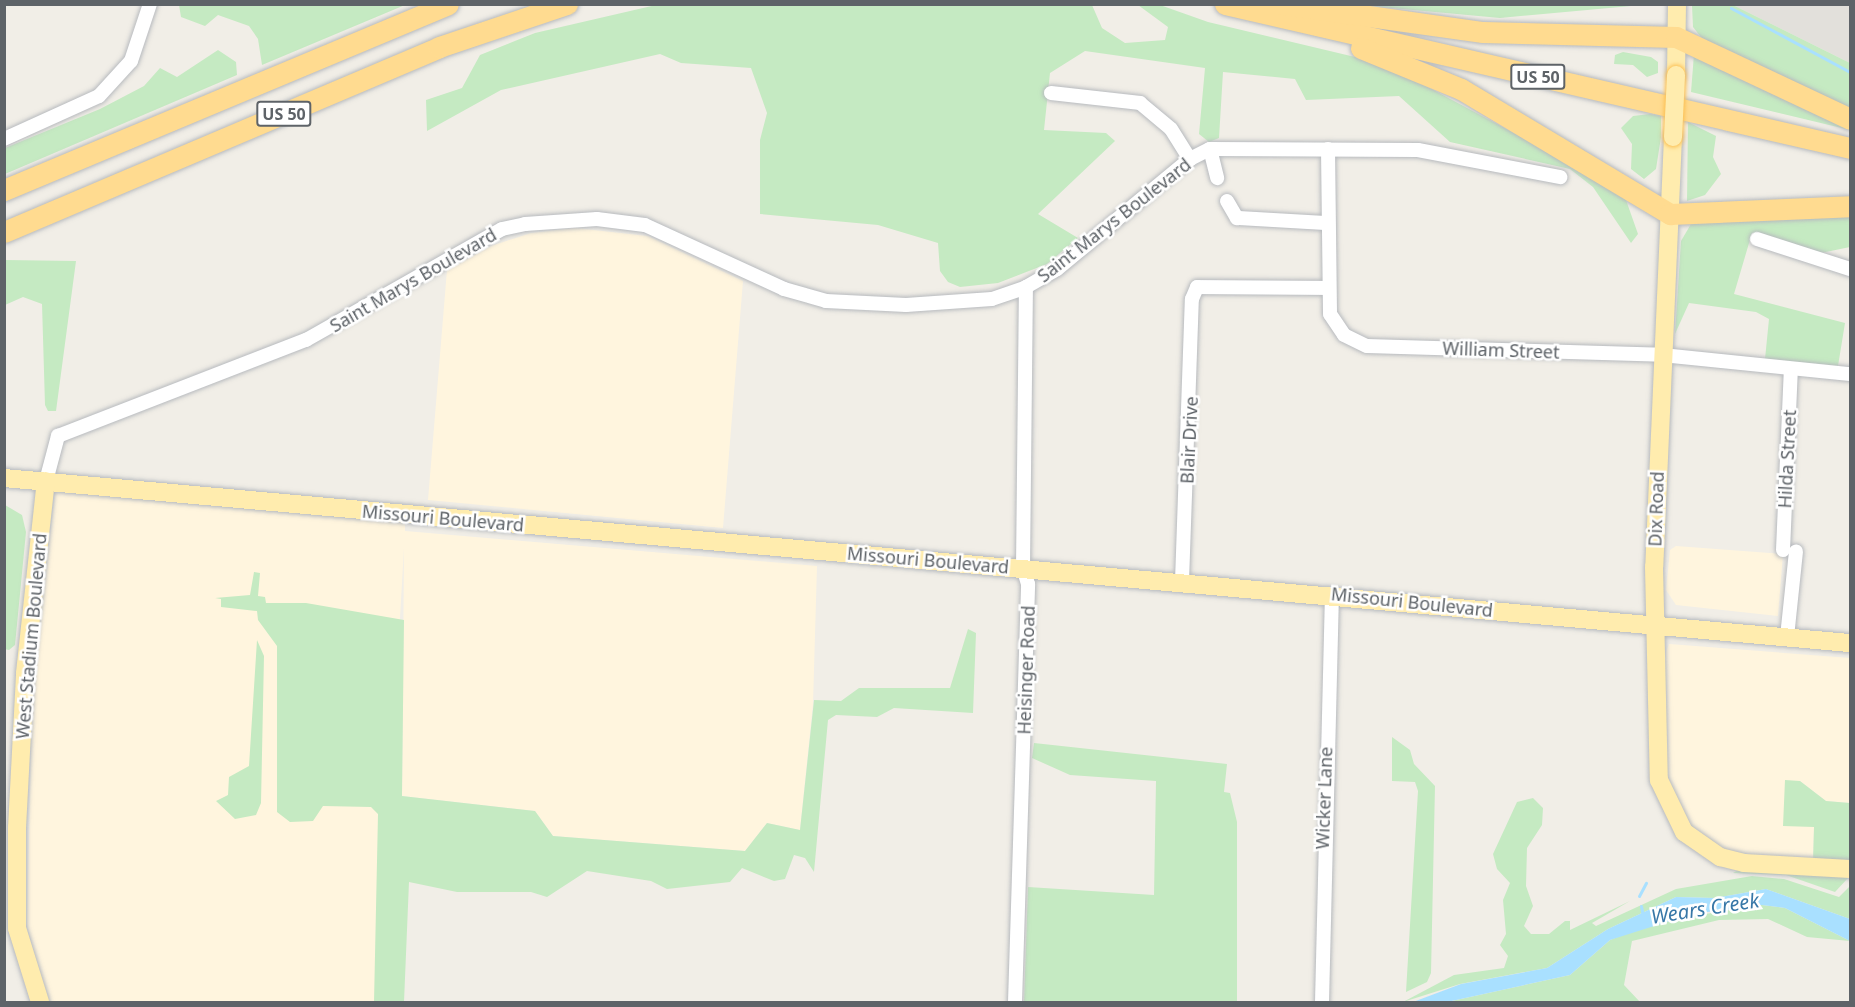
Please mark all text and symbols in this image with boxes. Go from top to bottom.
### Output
road number: US 50 [1510,64,1566,90]
road number: US 50 [256,101,312,127]
street label: Saint Marys Boulevard [1033,153,1195,287]
street label: Saint Marys Boulevard [326,223,500,337]
street label: William Street [1442,337,1560,363]
street label: Blair Drive [1176,396,1202,484]
street label: Hilda Street [1774,409,1800,509]
street label: Dix Road [1644,471,1668,547]
street label: Missouri Boulevard [361,500,525,536]
street label: West Stadium Boulevard [11,532,51,740]
street label: Missouri Boulevard [846,542,1010,578]
street label: Missouri Boulevard [1330,583,1494,621]
street label: Heisinger Road [1013,605,1039,735]
street label: Wicker Lane [1311,746,1337,850]
water label: Wears Creek [1649,888,1761,928]

